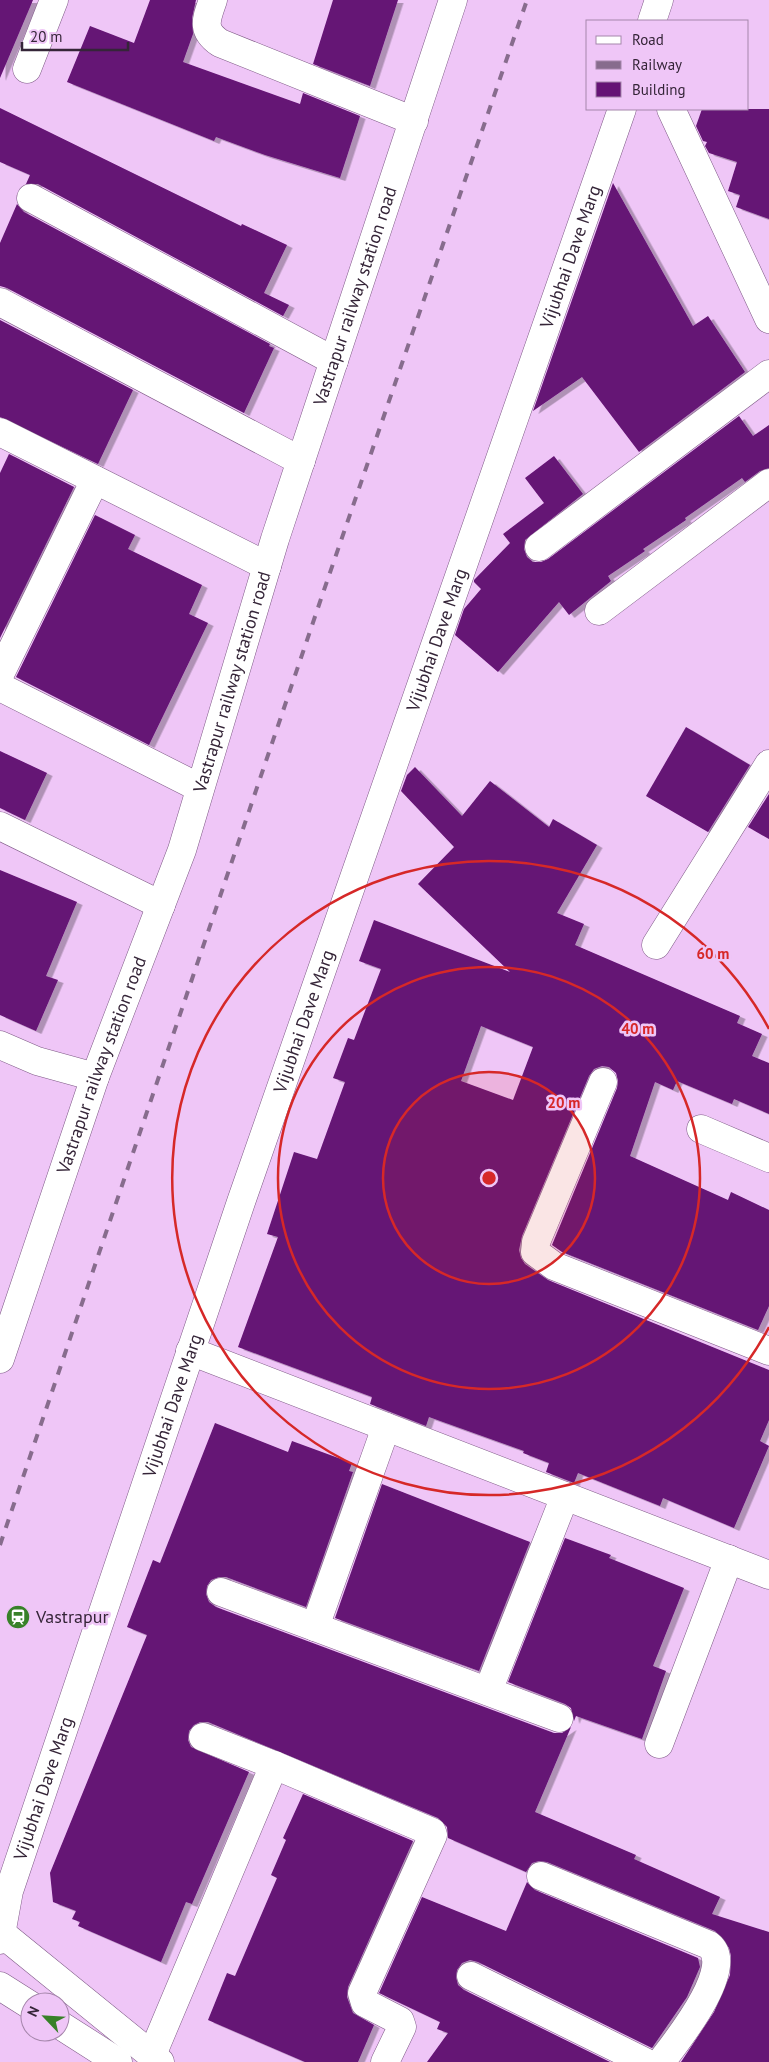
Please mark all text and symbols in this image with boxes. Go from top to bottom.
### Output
scale bar [22,20,129,52]
legend [586,20,749,110]
text: 20 m [30,27,63,46]
text: Road [632,30,664,49]
text: Railway [632,55,682,74]
text: Building [632,80,686,99]
street label: Vijubhai Dave Marg [534,182,606,332]
street label: Vastrapur railway station road [307,183,402,410]
street label: Vijubhai Dave Marg [401,565,472,715]
street label: Vastrapur railway station road [188,569,276,796]
text: 60 m [697,944,729,963]
street label: Vijubhai Dave Marg [268,947,339,1097]
street label: Vastrapur railway station road [51,953,151,1178]
text: 40 m [622,1019,654,1038]
text: 20 m [548,1093,580,1112]
centre of rings [480,1169,498,1187]
street label: Vijubhai Dave Marg [137,1331,207,1481]
station icon: Vastrapur [5,1604,31,1630]
place label: Vastrapur [35,1605,109,1628]
street label: Vijubhai Dave Marg [8,1714,78,1864]
north arrow [20,1992,70,2042]
text: N [23,2004,43,2019]

